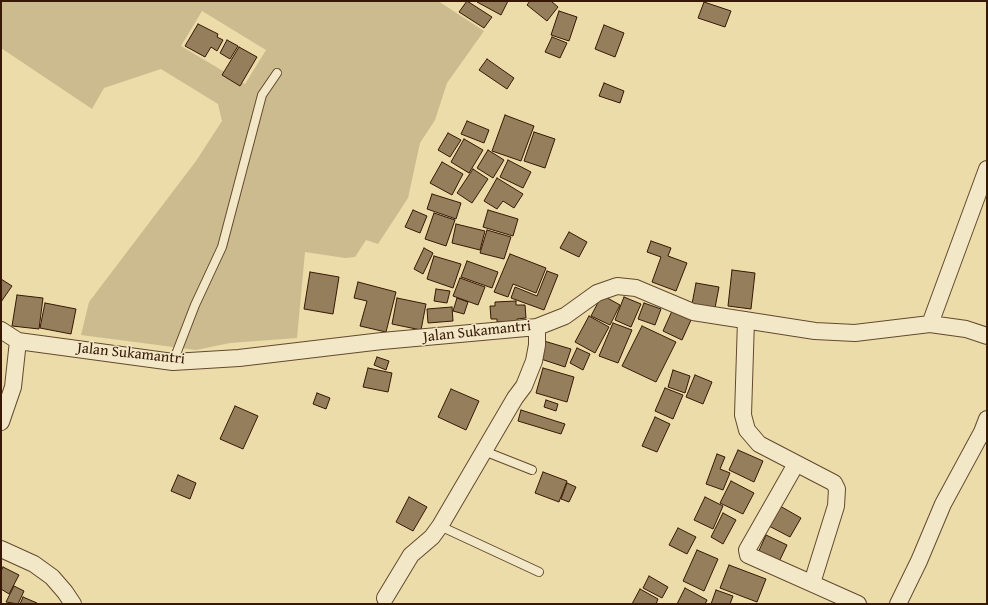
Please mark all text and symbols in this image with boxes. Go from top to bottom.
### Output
street label: Jalan Sukamantri [422,317,532,347]
street label: Jalan Sukamantri [76,339,186,369]

